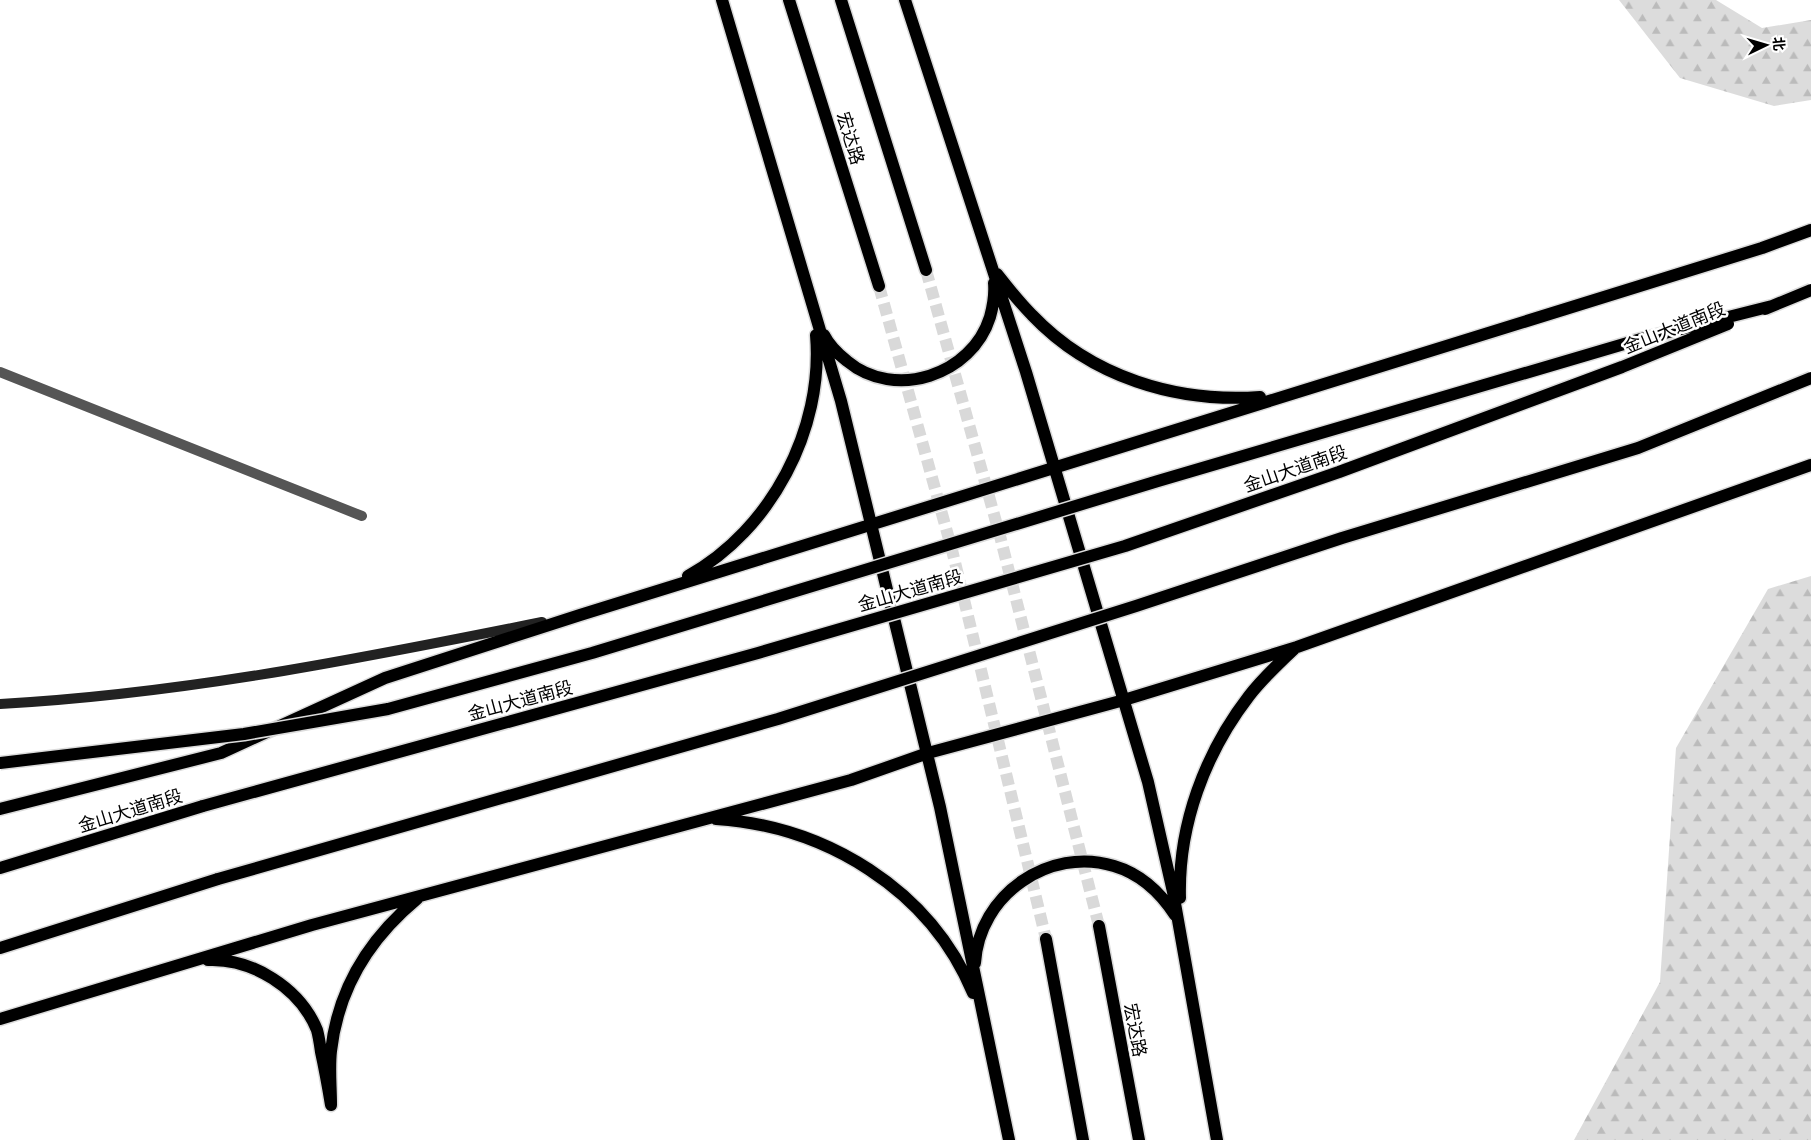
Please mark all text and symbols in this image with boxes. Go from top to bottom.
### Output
north arrow [1741,20,1791,70]
text: 北 [1770,36,1789,52]
street label: 宏达路 [833,109,869,167]
street label: 金山大道南段 [1620,297,1728,357]
street label: 金山大道南段 [1240,440,1350,496]
street label: 金山大道南段 [855,565,965,615]
street label: 金山大道南段 [465,675,575,725]
street label: 金山大道南段 [75,784,185,836]
street label: 宏达路 [1120,1001,1152,1059]

